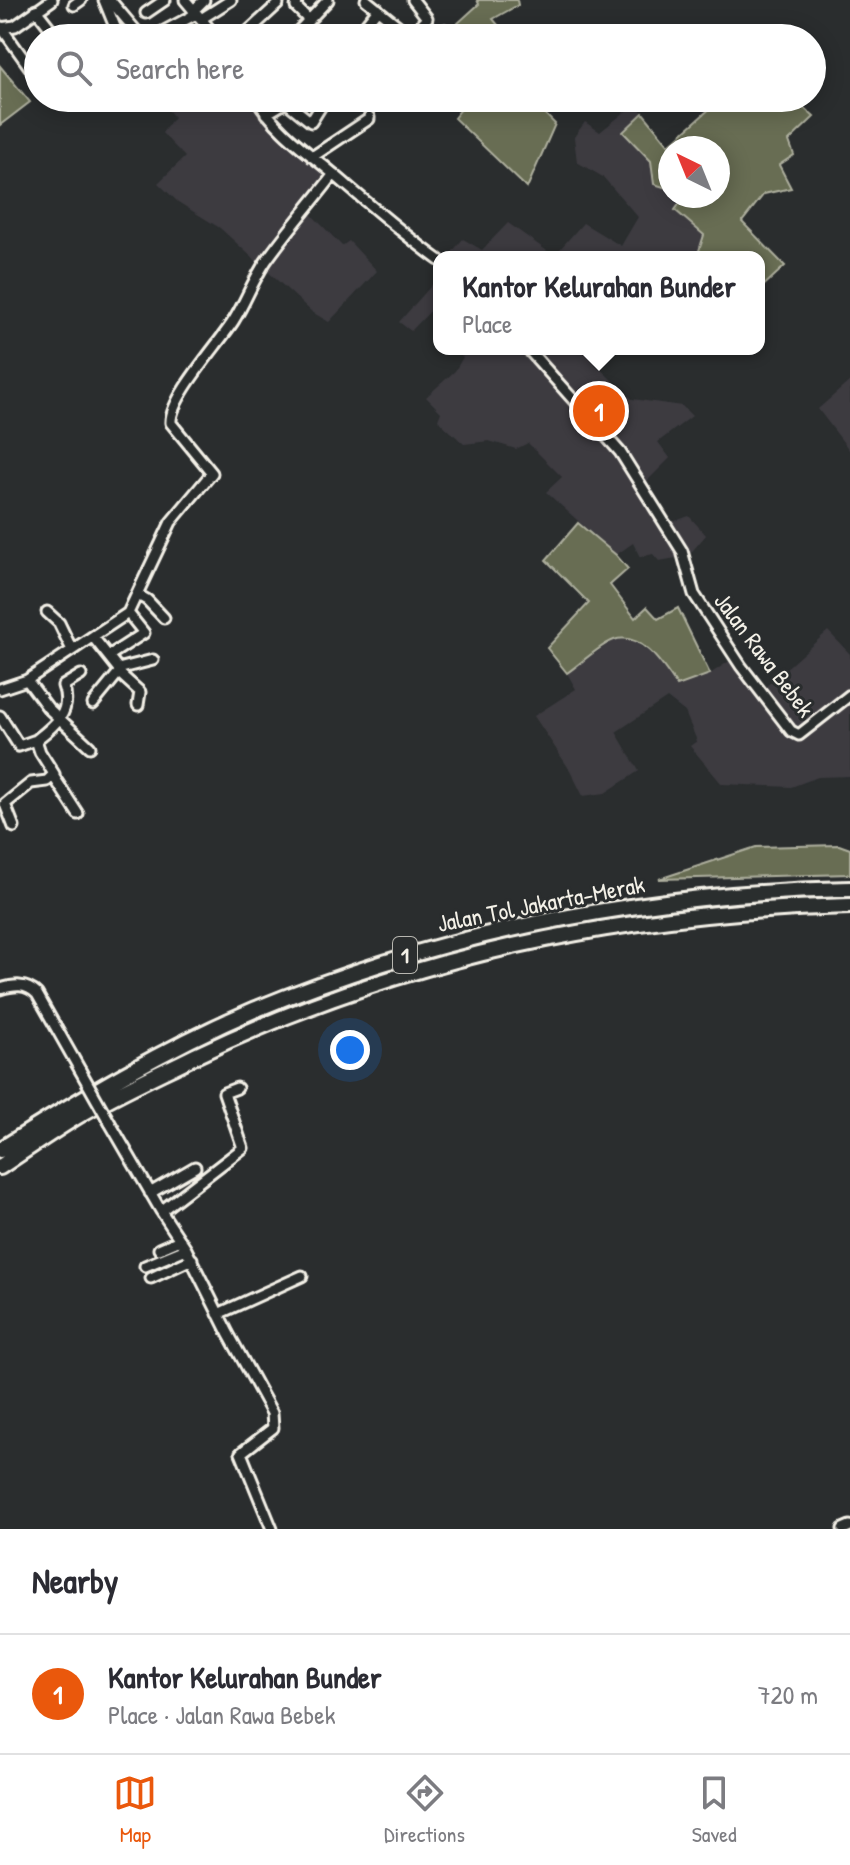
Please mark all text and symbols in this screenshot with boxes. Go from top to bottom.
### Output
search box [24,24,826,112]
icon: search [52,46,96,90]
text: Search here [116,48,244,88]
north arrow [658,136,730,208]
popup [433,251,765,355]
text: Kantor Kelurahan Bunder [462,266,736,306]
text: Place [462,306,512,341]
pin: 1 [573,381,625,441]
street label: Jalan Rawa Bebek [708,586,822,723]
street label: Jalan Tol Jakarta–Merak [435,867,647,939]
road number: 1 [393,937,417,973]
your location [330,1030,370,1070]
text: Nearby [32,1558,118,1604]
text: Kantor Kelurahan Bunder [108,1657,382,1697]
text: 1 [53,1677,63,1712]
text: 720 m [758,1677,818,1712]
text: Place · Jalan Rawa Bebek [108,1697,335,1732]
tab: Map [113,1771,157,1849]
tab: Directions [384,1771,465,1849]
tab: Saved [692,1771,737,1849]

